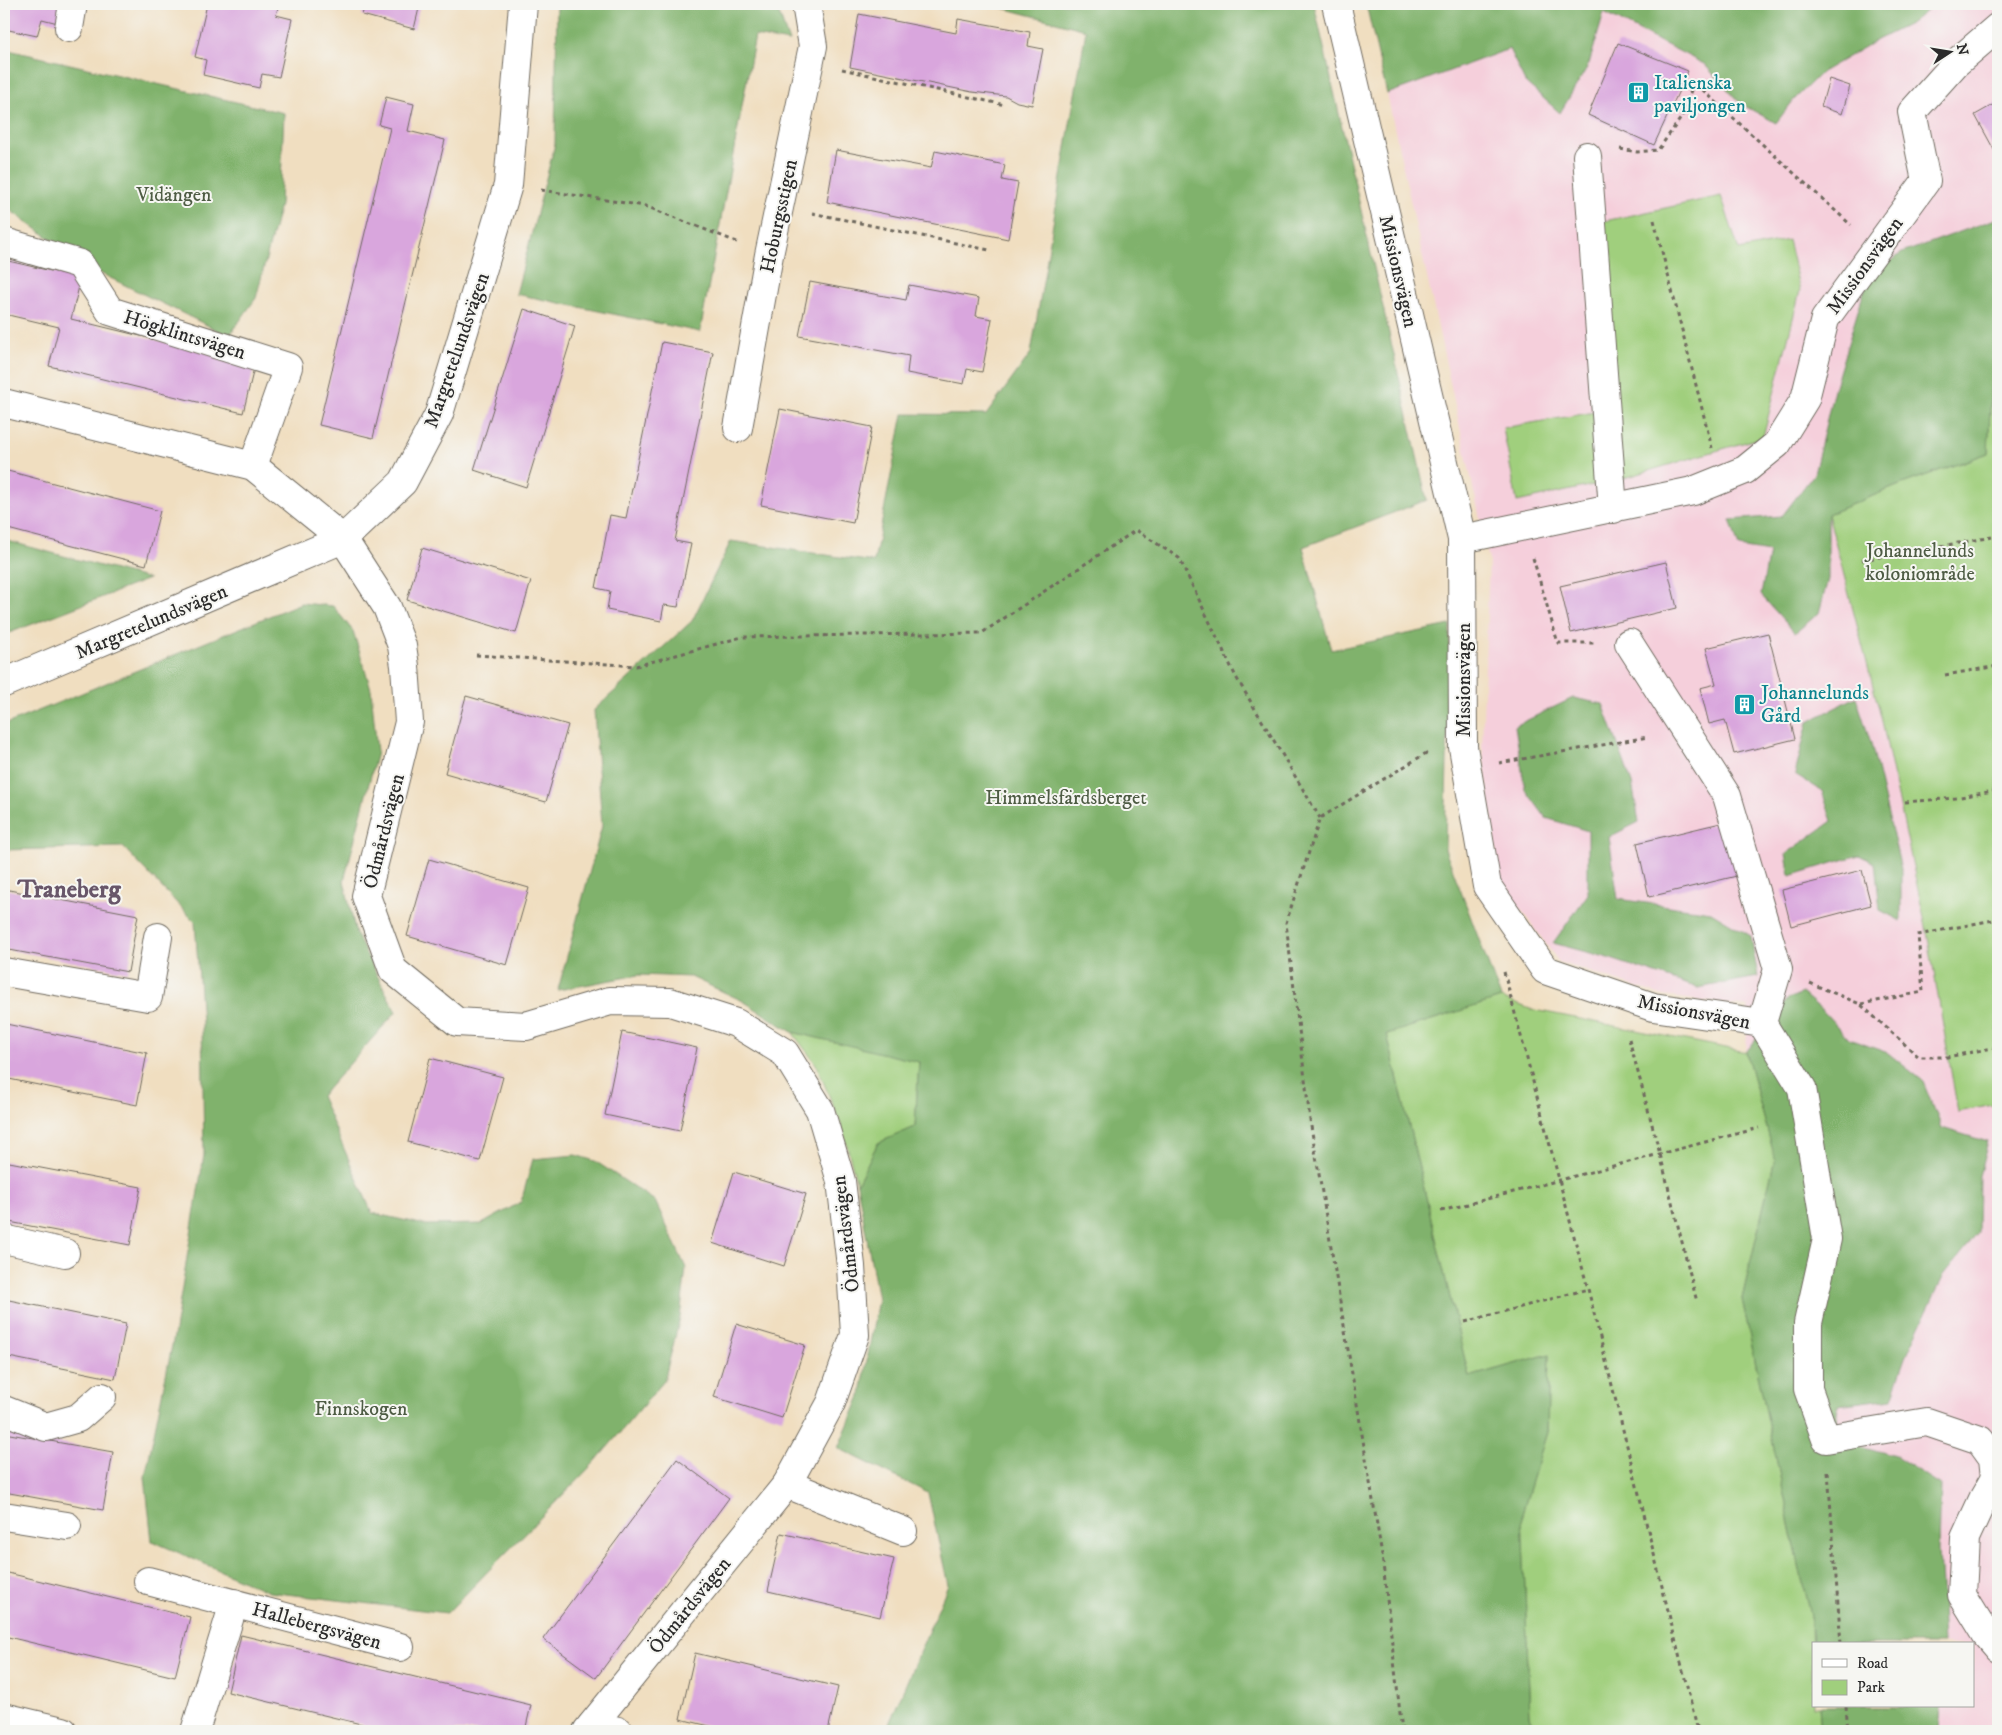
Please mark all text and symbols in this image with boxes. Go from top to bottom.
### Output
north arrow [1924,28,1974,78]
text: N [1952,42,1972,57]
place label: Italienska paviljongen [1653,71,1746,119]
building icon: Italienska paviljongen [1626,81,1650,105]
street label: Hoburgsstigen [755,157,804,276]
park label: Vidängen [135,183,212,208]
street label: Missionsvägen [1821,212,1909,320]
street label: Missionsvägen [1372,213,1423,331]
street label: Margretelundsvägen [419,269,496,432]
street label: Högklintsvägen [121,305,249,366]
park label: Johannelunds koloniområde [1864,539,1975,587]
street label: Margretelundsvägen [72,579,232,666]
street label: Missionsvägen [1452,622,1477,737]
place label: Johannelunds Gård [1759,681,1869,729]
building icon: Johannelunds Gård [1733,692,1757,716]
street label: Ödmårdsvägen [358,771,411,891]
park label: Himmelsfärdsberget [985,786,1147,811]
district label: Traneberg [16,874,121,905]
street label: Missionsvägen [1635,989,1753,1036]
street label: Ödmårdsvägen [827,1173,866,1294]
park label: Finnskogen [315,1397,408,1422]
street label: Ödmårdsvägen [643,1552,737,1659]
street label: Hallebergsvägen [249,1597,385,1656]
legend [1812,1642,1974,1708]
text: Road [1857,1654,1889,1673]
text: Park [1857,1678,1886,1697]

